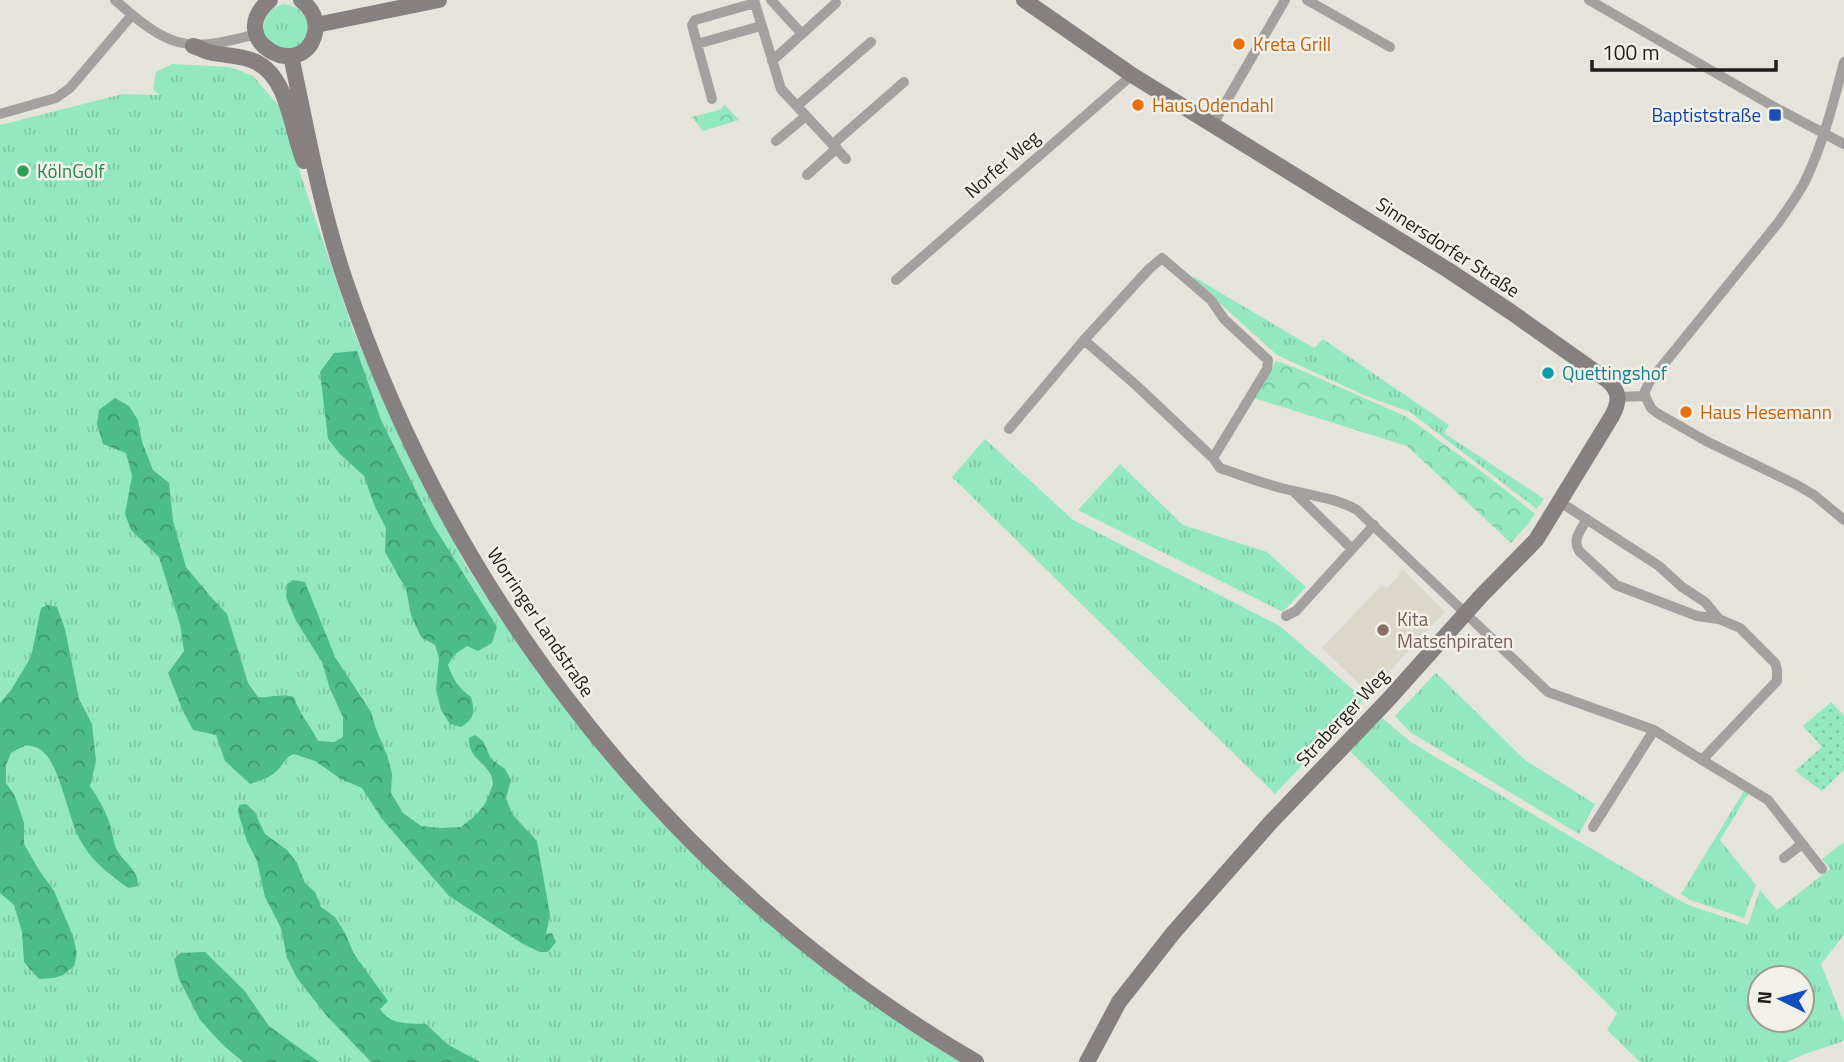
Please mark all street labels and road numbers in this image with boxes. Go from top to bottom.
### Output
street label: Norfer Weg [958,122,1046,205]
street label: Sinnersdorfer Straße [1371,189,1526,304]
street label: Worringer Landstraße [480,541,602,702]
street label: Straberger Weg [1288,661,1395,772]

